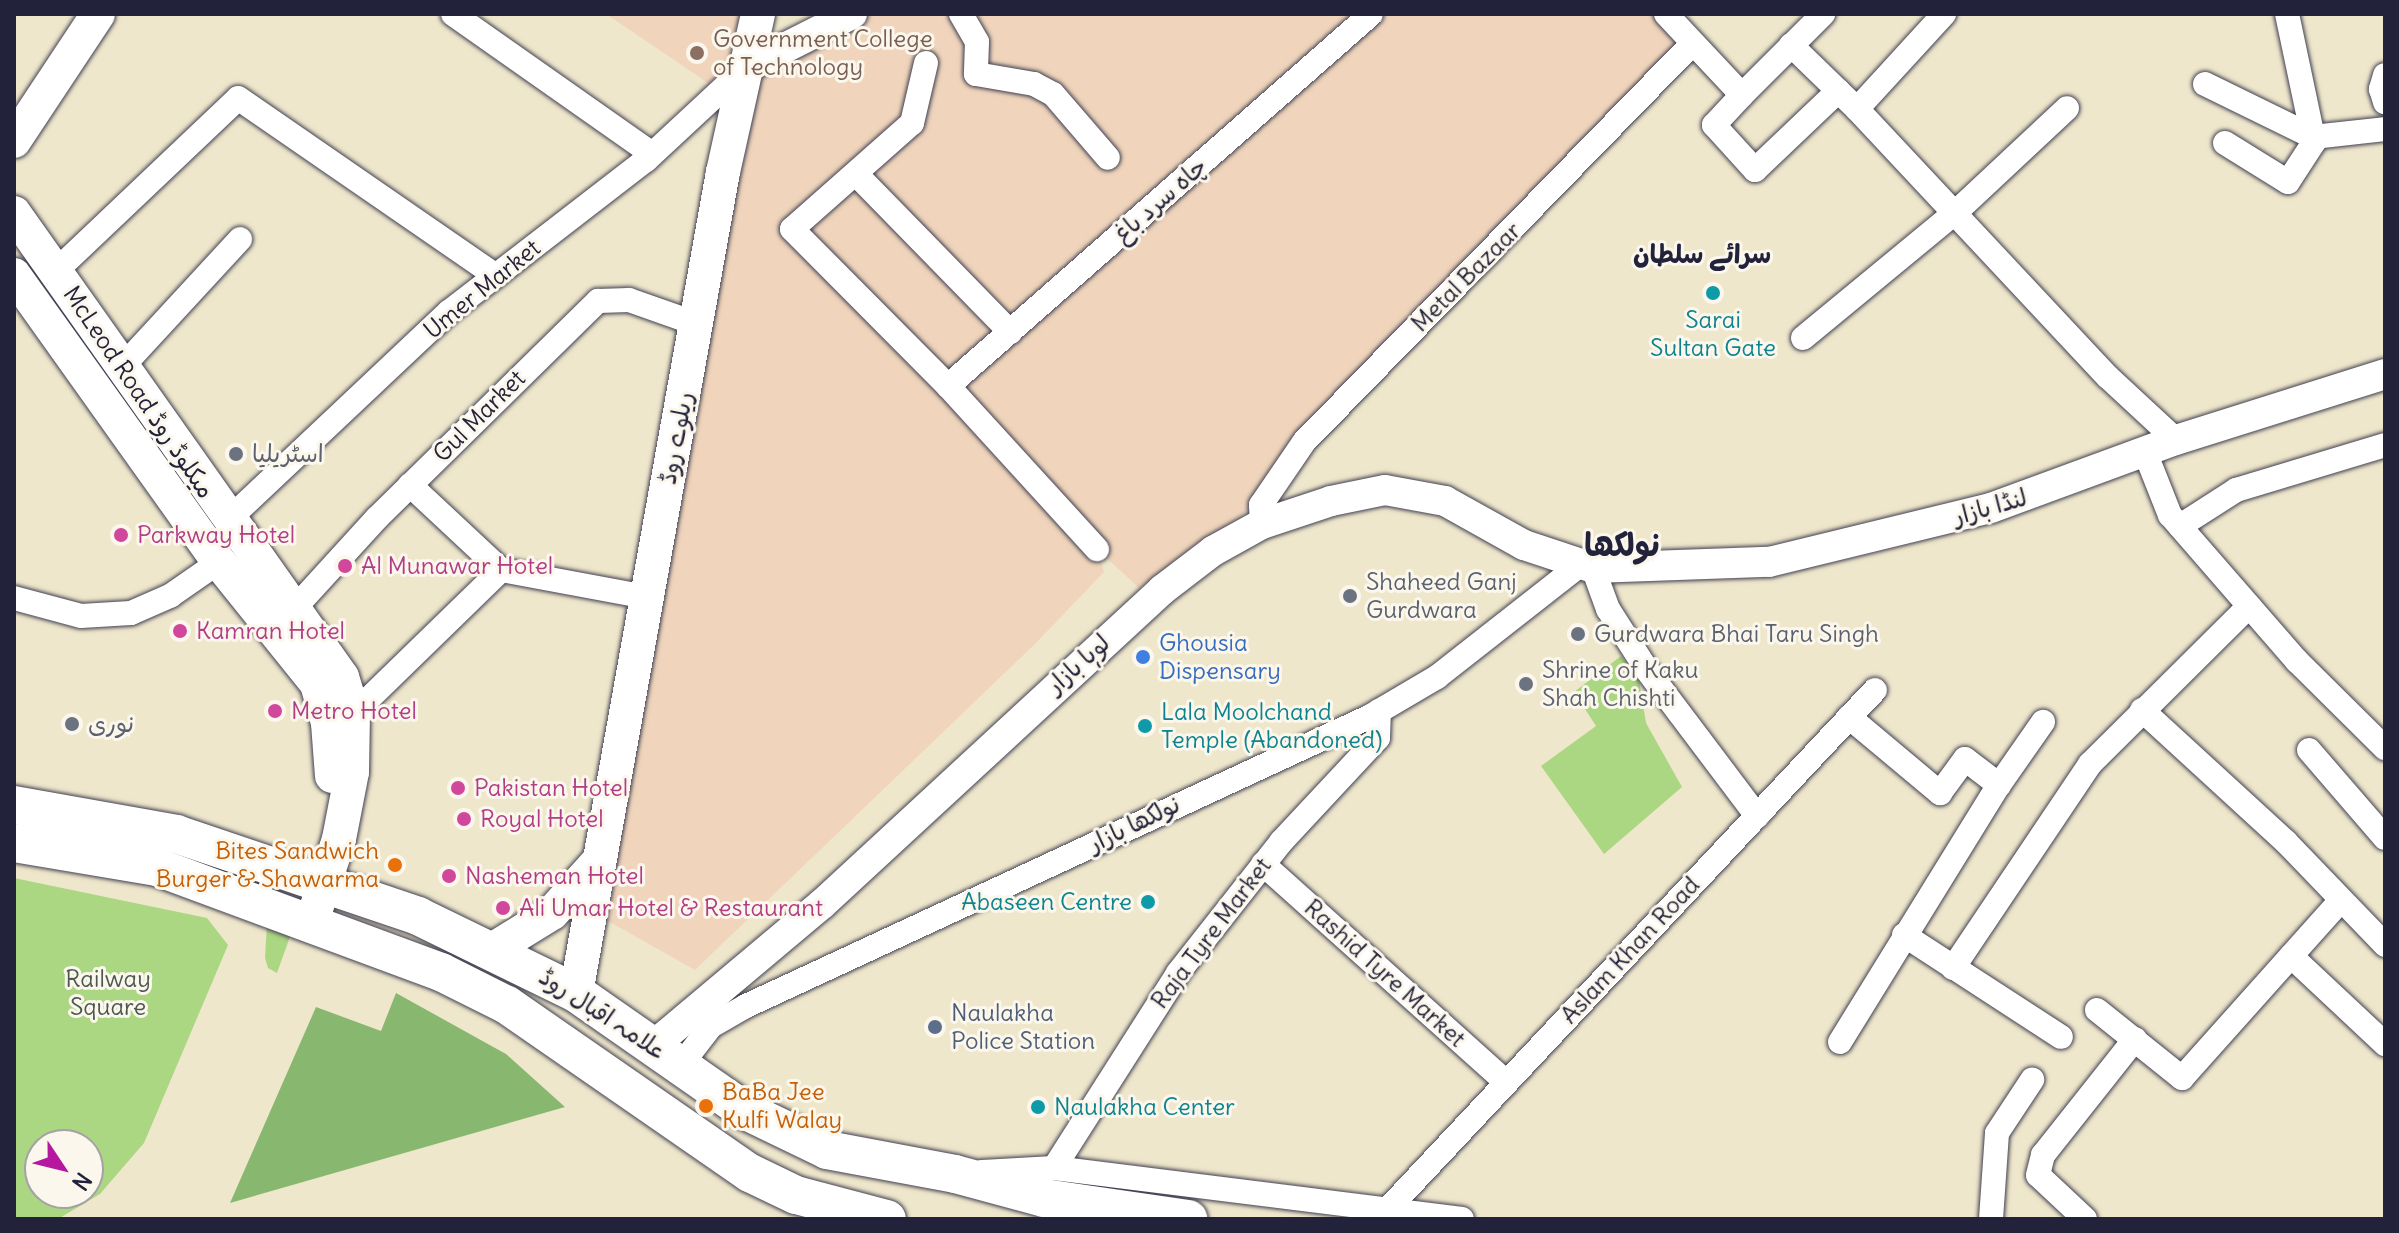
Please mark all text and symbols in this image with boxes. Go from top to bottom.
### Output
place label: Government College of Technology [713,25,933,81]
marker: Government College of Technology [688,44,706,62]
street label: چاہ سرد باغ [1107,152,1213,248]
street label: Metal Bazaar [1405,216,1527,338]
street label: Umer Market [418,233,546,345]
district label: سرائے سلطان [1633,238,1771,270]
street label: McLeod Road میکلوڈ روڈ [57,281,221,503]
marker: Sarai Sultan Gate [1704,284,1722,302]
place label: Sarai Sultan Gate [1650,306,1776,362]
street label: Gul Market [427,364,531,468]
street label: ریلوے روڈ [653,389,699,487]
place label: اسٹریلیا [252,440,324,468]
marker: اسٹریلیا [227,445,245,463]
street label: لنڈا بازار [1950,483,2030,531]
place label: Parkway Hotel [137,521,295,549]
marker: Parkway Hotel [112,526,130,544]
district label: نولکھا [1584,526,1660,564]
place label: Al Munawar Hotel [361,552,553,580]
marker: Al Munawar Hotel [336,557,354,575]
place label: Shaheed Ganj Gurdwara [1366,568,1517,624]
marker: Shaheed Ganj Gurdwara [1341,587,1359,605]
place label: Kamran Hotel [196,617,345,645]
place label: Gurdwara Bhai Taru Singh [1594,620,1879,648]
marker: Kamran Hotel [171,622,189,640]
marker: Gurdwara Bhai Taru Singh [1569,625,1587,643]
street label: لوہا بازار [1041,628,1115,700]
place label: Ghousia Dispensary [1159,629,1281,685]
marker: Ghousia Dispensary [1134,648,1152,666]
place label: Shrine of Kaku Shah Chishti [1542,656,1698,712]
marker: Shrine of Kaku Shah Chishti [1517,675,1535,693]
place label: Metro Hotel [291,697,417,725]
place label: Lala Moolchand Temple (Abandoned) [1161,698,1382,754]
marker: Metro Hotel [266,702,284,720]
place label: نوری [88,710,134,738]
marker: نوری [63,715,81,733]
marker: Lala Moolchand Temple (Abandoned) [1136,717,1154,735]
place label: Pakistan Hotel [474,774,628,802]
marker: Pakistan Hotel [449,779,467,797]
street label: نولکھا بازار [1084,790,1184,858]
place label: Royal Hotel [480,805,604,833]
marker: Royal Hotel [455,810,473,828]
place label: Bites Sandwich Burger & Shawarma [156,837,379,893]
street label: Raja Tyre Market [1145,852,1277,1014]
marker: Bites Sandwich Burger & Shawarma [386,856,404,874]
place label: Nasheman Hotel [465,862,644,890]
marker: Nasheman Hotel [440,867,458,885]
street label: Aslam Khan Road [1555,871,1705,1029]
place label: Abaseen Centre [961,888,1132,916]
marker: Abaseen Centre [1139,893,1157,911]
street label: Rashid Tyre Market [1298,893,1472,1053]
place label: Ali Umar Hotel & Restaurant [519,894,823,922]
marker: Ali Umar Hotel & Restaurant [494,899,512,917]
street label: علامہ اقبال روڈ [534,962,672,1066]
park label: Railway Square [65,965,151,1021]
place label: Naulakha Police Station [951,999,1095,1055]
marker: Naulakha Police Station [926,1018,944,1036]
place label: BaBa Jee Kulfi Walay [722,1078,842,1134]
place label: Naulakha Center [1054,1093,1235,1121]
marker: BaBa Jee Kulfi Walay [697,1097,715,1115]
marker: Naulakha Center [1029,1098,1047,1116]
north arrow [24,1129,104,1209]
text: N [66,1167,98,1196]

